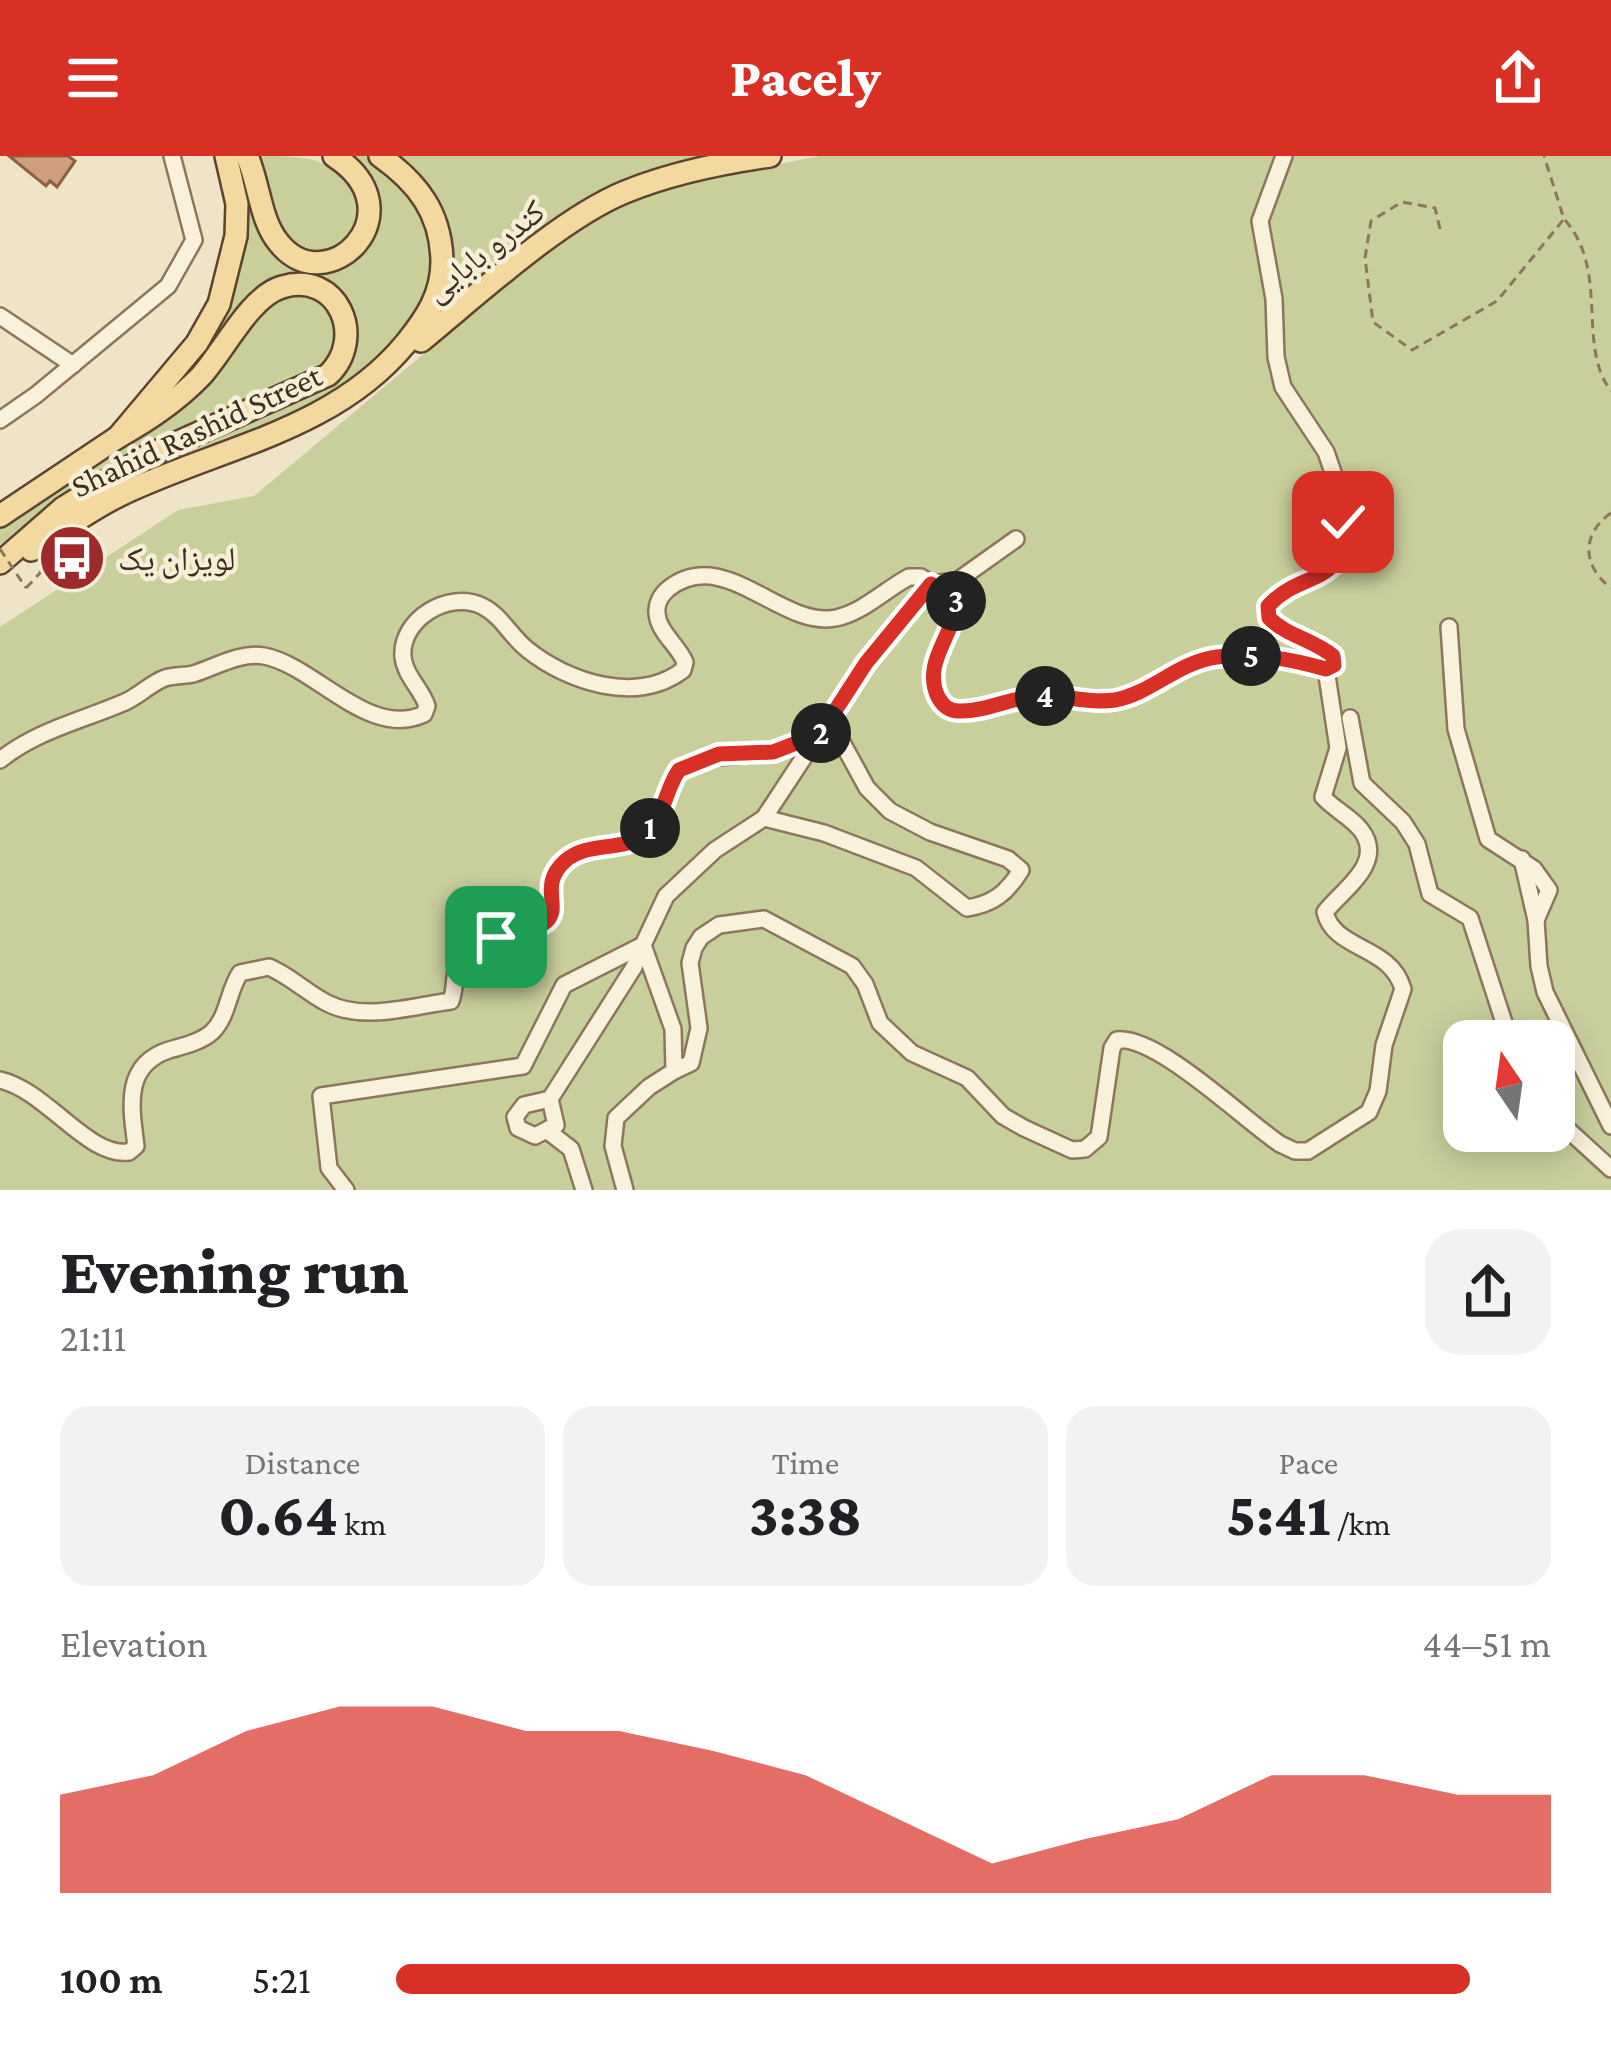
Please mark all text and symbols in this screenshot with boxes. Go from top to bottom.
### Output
icon: menu [60,45,126,111]
icon: share [1485,45,1551,111]
text: Pacely [730,48,881,108]
street label: کندرو بابایی [417,192,553,310]
street label: Shahid Rashid Street [65,356,328,505]
pin [1292,471,1394,573]
icon: check [1310,489,1376,555]
bus stop icon: لویزان یک [37,523,107,593]
place label: لویزان یک [118,540,235,579]
pin: 3 [926,571,986,631]
text: 3 [948,582,964,619]
pin: 5 [1221,626,1281,686]
text: 5 [1243,637,1259,674]
pin: 4 [1015,666,1075,726]
text: 4 [1036,677,1054,714]
pin: 2 [791,703,851,763]
text: 2 [813,714,829,751]
pin: 1 [620,798,680,858]
text: 1 [644,809,656,846]
pin [445,886,547,988]
icon: arrive [463,904,529,970]
north arrow [1443,1020,1575,1152]
map controls [1443,1020,1575,1152]
button: share [1425,1229,1551,1355]
text: Evening run [60,1234,409,1307]
text: 21:11 [60,1316,126,1359]
text: Distance [245,1444,360,1481]
text: Time [772,1444,839,1481]
text: Pace [1279,1444,1338,1481]
text: 0.64 [218,1481,338,1548]
text: 3:38 [749,1481,862,1548]
text: 5:41 [1226,1481,1330,1548]
text: km [338,1505,387,1542]
text: /km [1330,1505,1391,1542]
text: Elevation [60,1622,208,1665]
text: 44–51 m [1422,1622,1551,1665]
text: 100 m [60,1958,163,2001]
text: 5:21 [252,1958,311,2001]

